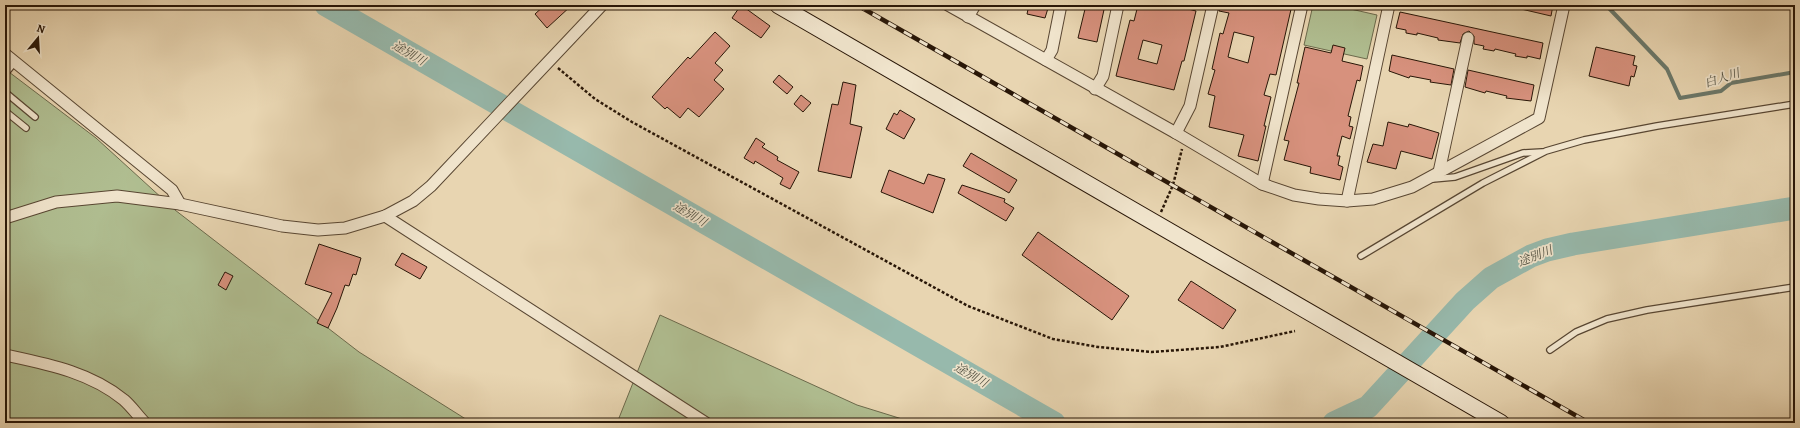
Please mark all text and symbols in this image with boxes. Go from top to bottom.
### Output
north arrow [18,18,58,58]
text: N [35,21,47,37]
water label: 途別川 [389,37,430,70]
water label: 白人川 [1702,64,1743,91]
water label: 途別川 [670,198,711,231]
water label: 途別川 [1515,241,1557,270]
water label: 途別川 [951,359,992,392]

